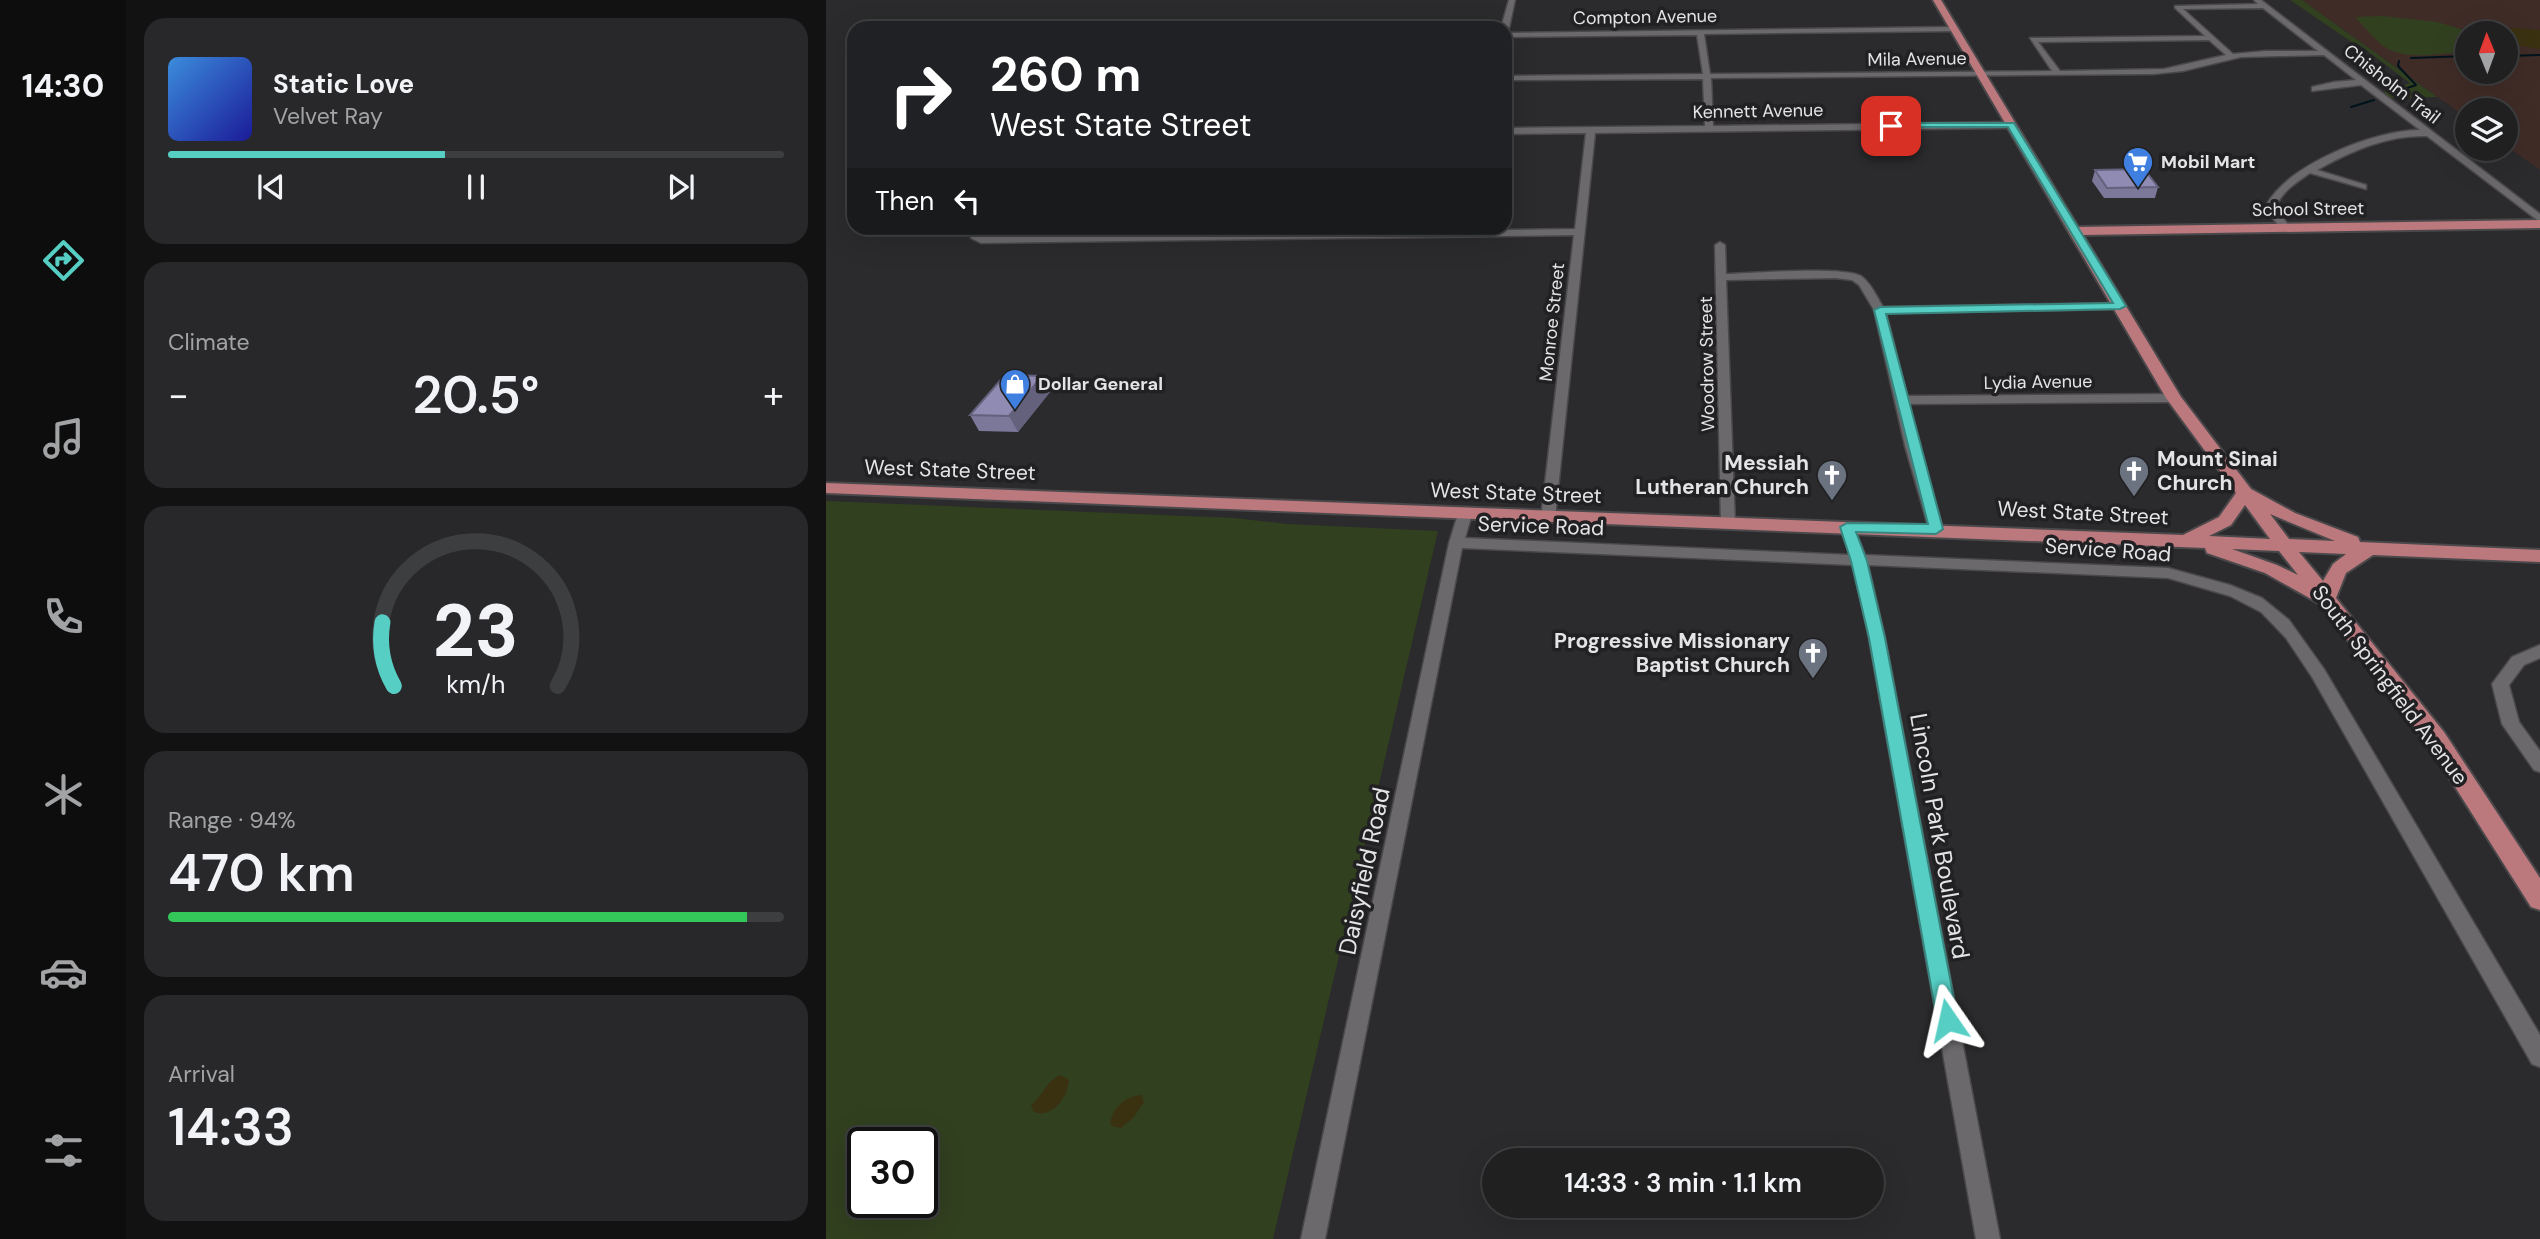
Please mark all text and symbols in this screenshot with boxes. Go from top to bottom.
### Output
street label: Compton Avenue [1573,4,1717,30]
north arrow [2455,21,2518,84]
map controls [2455,21,2518,161]
street label: Chisholm Trail [2339,39,2445,129]
text: 260 m [990,42,1141,106]
street label: Mila Avenue [1867,46,1967,72]
icon: right [875,49,966,140]
text: 14:30 [22,65,104,107]
text: Static Love [273,67,414,101]
pin [1861,96,1921,156]
street label: Kennett Avenue [1692,98,1824,124]
button: layers [2455,98,2518,161]
text: Velvet Ray [273,101,383,131]
text: West State Street [990,104,1251,146]
icon: arrive [1872,107,1910,145]
supermarket icon: Mobil Mart [2121,145,2155,189]
place label: Mobil Mart [2161,150,2255,174]
icon: previous [252,168,290,206]
icon: pause [457,168,495,206]
icon: next [662,168,700,206]
icon: left [948,182,986,220]
text: Then [875,184,934,218]
street label: School Street [2252,196,2364,222]
icon: directions [39,236,88,285]
street label: Monroe Street [1534,261,1570,383]
street label: Woodrow Street [1694,296,1720,432]
text: Climate [168,327,250,357]
text: 20.5° [413,361,539,429]
shop icon: Dollar General [998,367,1032,411]
street label: Lydia Avenue [1983,369,2093,395]
text: − [168,370,189,420]
text: + [763,370,784,420]
place label: Dollar General [1038,372,1163,396]
icon: music [39,414,88,463]
place label: Mount Sinai Church [2157,445,2278,497]
place label: Messiah Lutheran Church [1635,449,1809,501]
street label: West State Street [864,453,1036,487]
church icon: Mount Sinai Church [2117,454,2151,498]
church icon: Messiah Lutheran Church [1815,458,1849,502]
street label: West State Street [1430,476,1602,510]
street label: West State Street [1997,495,2169,531]
street label: Service Road [1477,510,1605,542]
street label: Service Road [2044,532,2172,568]
street label: South Springfield Avenue [2306,580,2474,791]
text: 23 [433,584,519,679]
icon: phone [39,592,88,641]
place label: Progressive Missionary Baptist Church [1554,627,1790,679]
church icon: Progressive Missionary Baptist Church [1796,636,1830,680]
text: km/h [446,667,506,700]
street label: Lincoln Park Boulevard [1903,711,1977,961]
icon: climate [39,770,88,819]
street label: Daisyfield Road [1331,785,1397,957]
text: Range · 94% [168,805,296,835]
text: 470 km [168,839,355,907]
icon: car [39,948,88,997]
position arrow [1911,983,1985,1057]
text: Arrival [168,1059,235,1089]
text: 14:33 [168,1093,294,1161]
icon: filters [39,1126,88,1175]
speed limit sign: 30 [847,1127,938,1218]
text: 14:33 · 3 min · 1.1 km [1564,1166,1802,1200]

